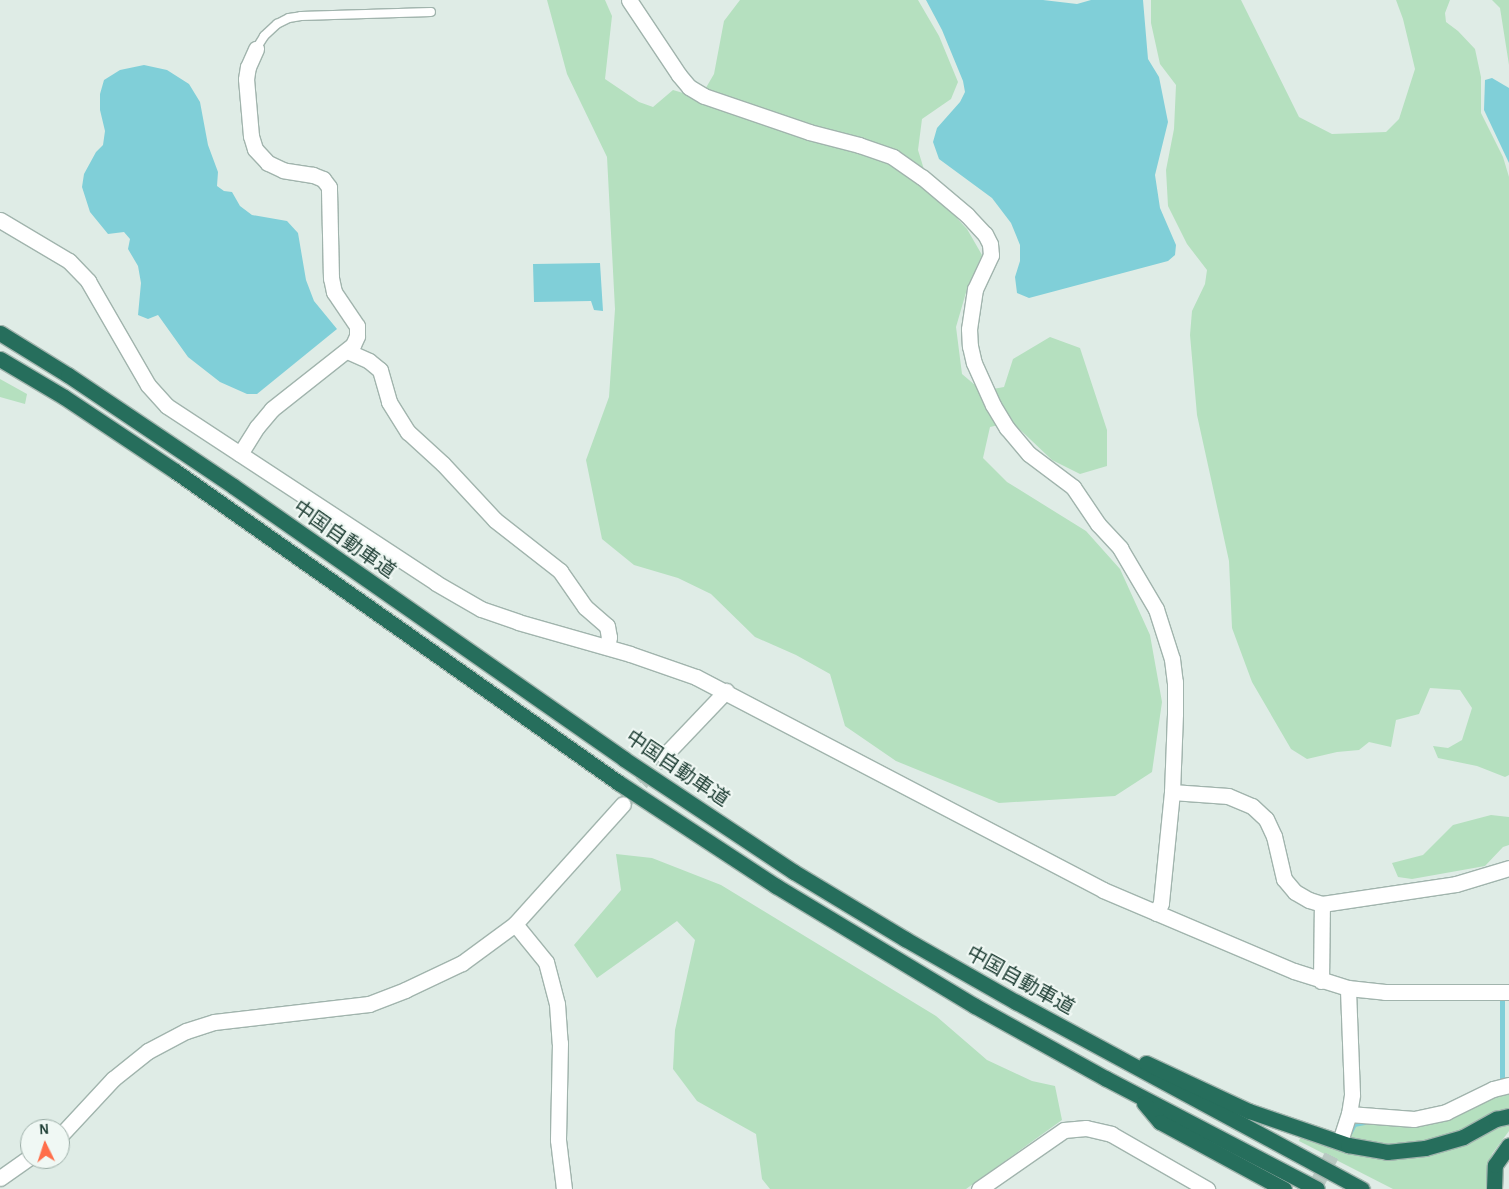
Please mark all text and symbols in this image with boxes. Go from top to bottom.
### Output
street label: 中国自動車道 [288,496,400,584]
street label: 中国自動車道 [621,726,733,812]
street label: 中国自動車道 [962,941,1078,1021]
north arrow [20,1119,70,1169]
text: N [39,1123,49,1137]

